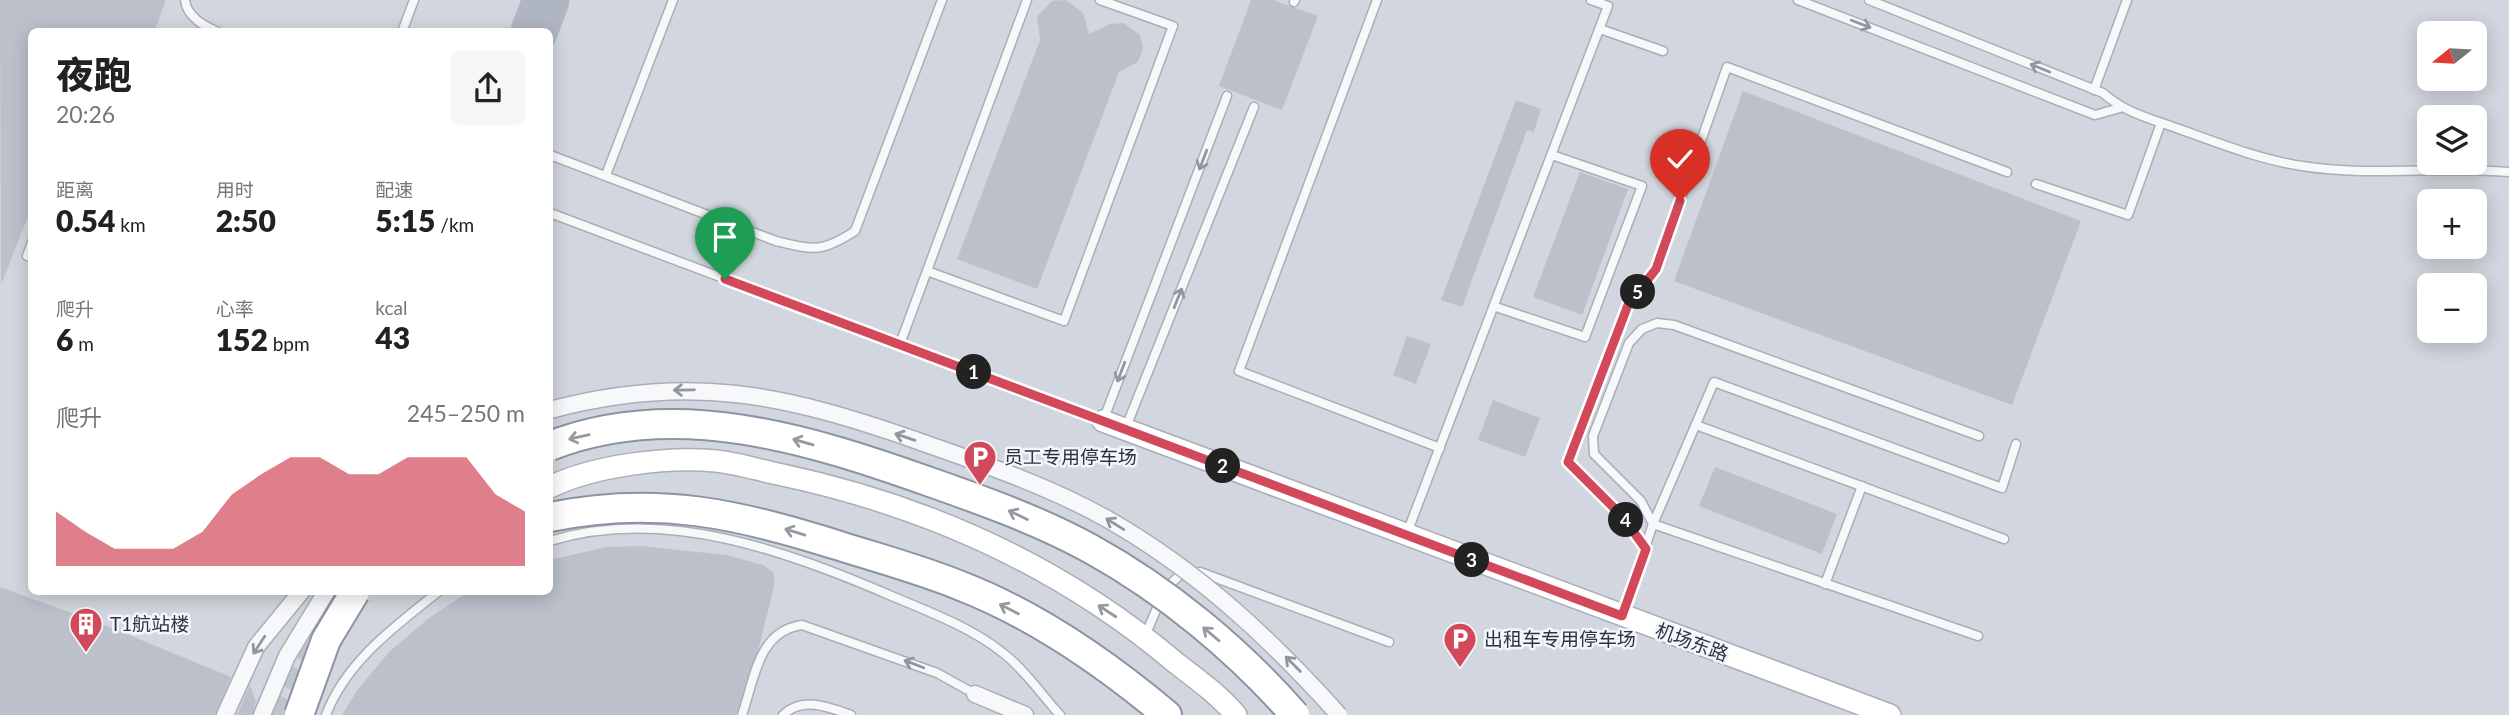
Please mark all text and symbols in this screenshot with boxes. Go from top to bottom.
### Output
one-way arrow [1849,19,1871,31]
north arrow [2417,21,2487,91]
map controls [2417,21,2487,343]
text: 夜跑 [56,51,132,97]
button: share [451,51,525,125]
one-way arrow [2030,60,2052,73]
text: 20:26 [56,100,115,128]
button: layers [2417,105,2487,175]
pin [1650,129,1710,201]
icon: check [1661,140,1699,178]
one-way arrow [1196,148,1208,170]
text: 距离 [56,178,94,201]
text: 用时 [216,178,254,201]
text: 配速 [375,178,413,201]
button: + [2417,189,2487,259]
text: 0.54 [56,202,115,238]
text: 2:50 [216,202,276,238]
text: 5:15 [375,202,435,238]
pin [695,207,755,279]
text: km [115,213,146,236]
text: /km [435,213,474,236]
icon: arrive [706,218,744,256]
button: − [2417,273,2487,343]
pin: 5 [1620,274,1656,310]
text: 5 [1632,280,1643,303]
one-way arrow [1172,288,1185,309]
text: kcal [375,296,407,319]
text: 爬升 [56,297,94,320]
text: 心率 [216,297,254,320]
text: 43 [375,319,410,355]
text: 6 [56,321,73,357]
text: 152 [216,321,268,357]
text: m [73,332,94,355]
text: bpm [268,332,310,355]
pin: 1 [956,354,992,390]
text: 1 [968,360,979,383]
one-way arrow [1114,361,1127,383]
one-way arrow [673,383,696,397]
text: 245–250 m [407,399,525,427]
text: 爬升 [56,403,102,431]
one-way arrow [895,430,917,442]
one-way arrow [568,432,590,445]
one-way arrow [792,435,815,448]
parking icon: 员工专用停车场 [961,438,999,487]
place label: 员工专用停车场 [1004,445,1137,468]
pin: 2 [1206,448,1240,484]
text: 2 [1217,454,1228,477]
pin: 4 [1608,503,1644,538]
one-way arrow [1008,508,1029,522]
text: 4 [1620,508,1631,531]
one-way arrow [1105,517,1125,531]
one-way arrow [784,525,806,538]
pin: 3 [1454,542,1490,578]
text: 3 [1466,548,1477,571]
one-way arrow [999,602,1020,616]
one-way arrow [1097,604,1117,618]
building icon: T1航站楼 [67,605,105,654]
place label: T1航站楼 [110,612,189,635]
street label: 机场东路 [1653,618,1732,665]
parking icon: 出租车专用停车场 [1441,620,1479,669]
one-way arrow [1203,626,1221,642]
place label: 出租车专用停车场 [1484,627,1636,650]
one-way arrow [251,635,266,654]
one-way arrow [1284,656,1301,673]
one-way arrow [904,657,926,669]

